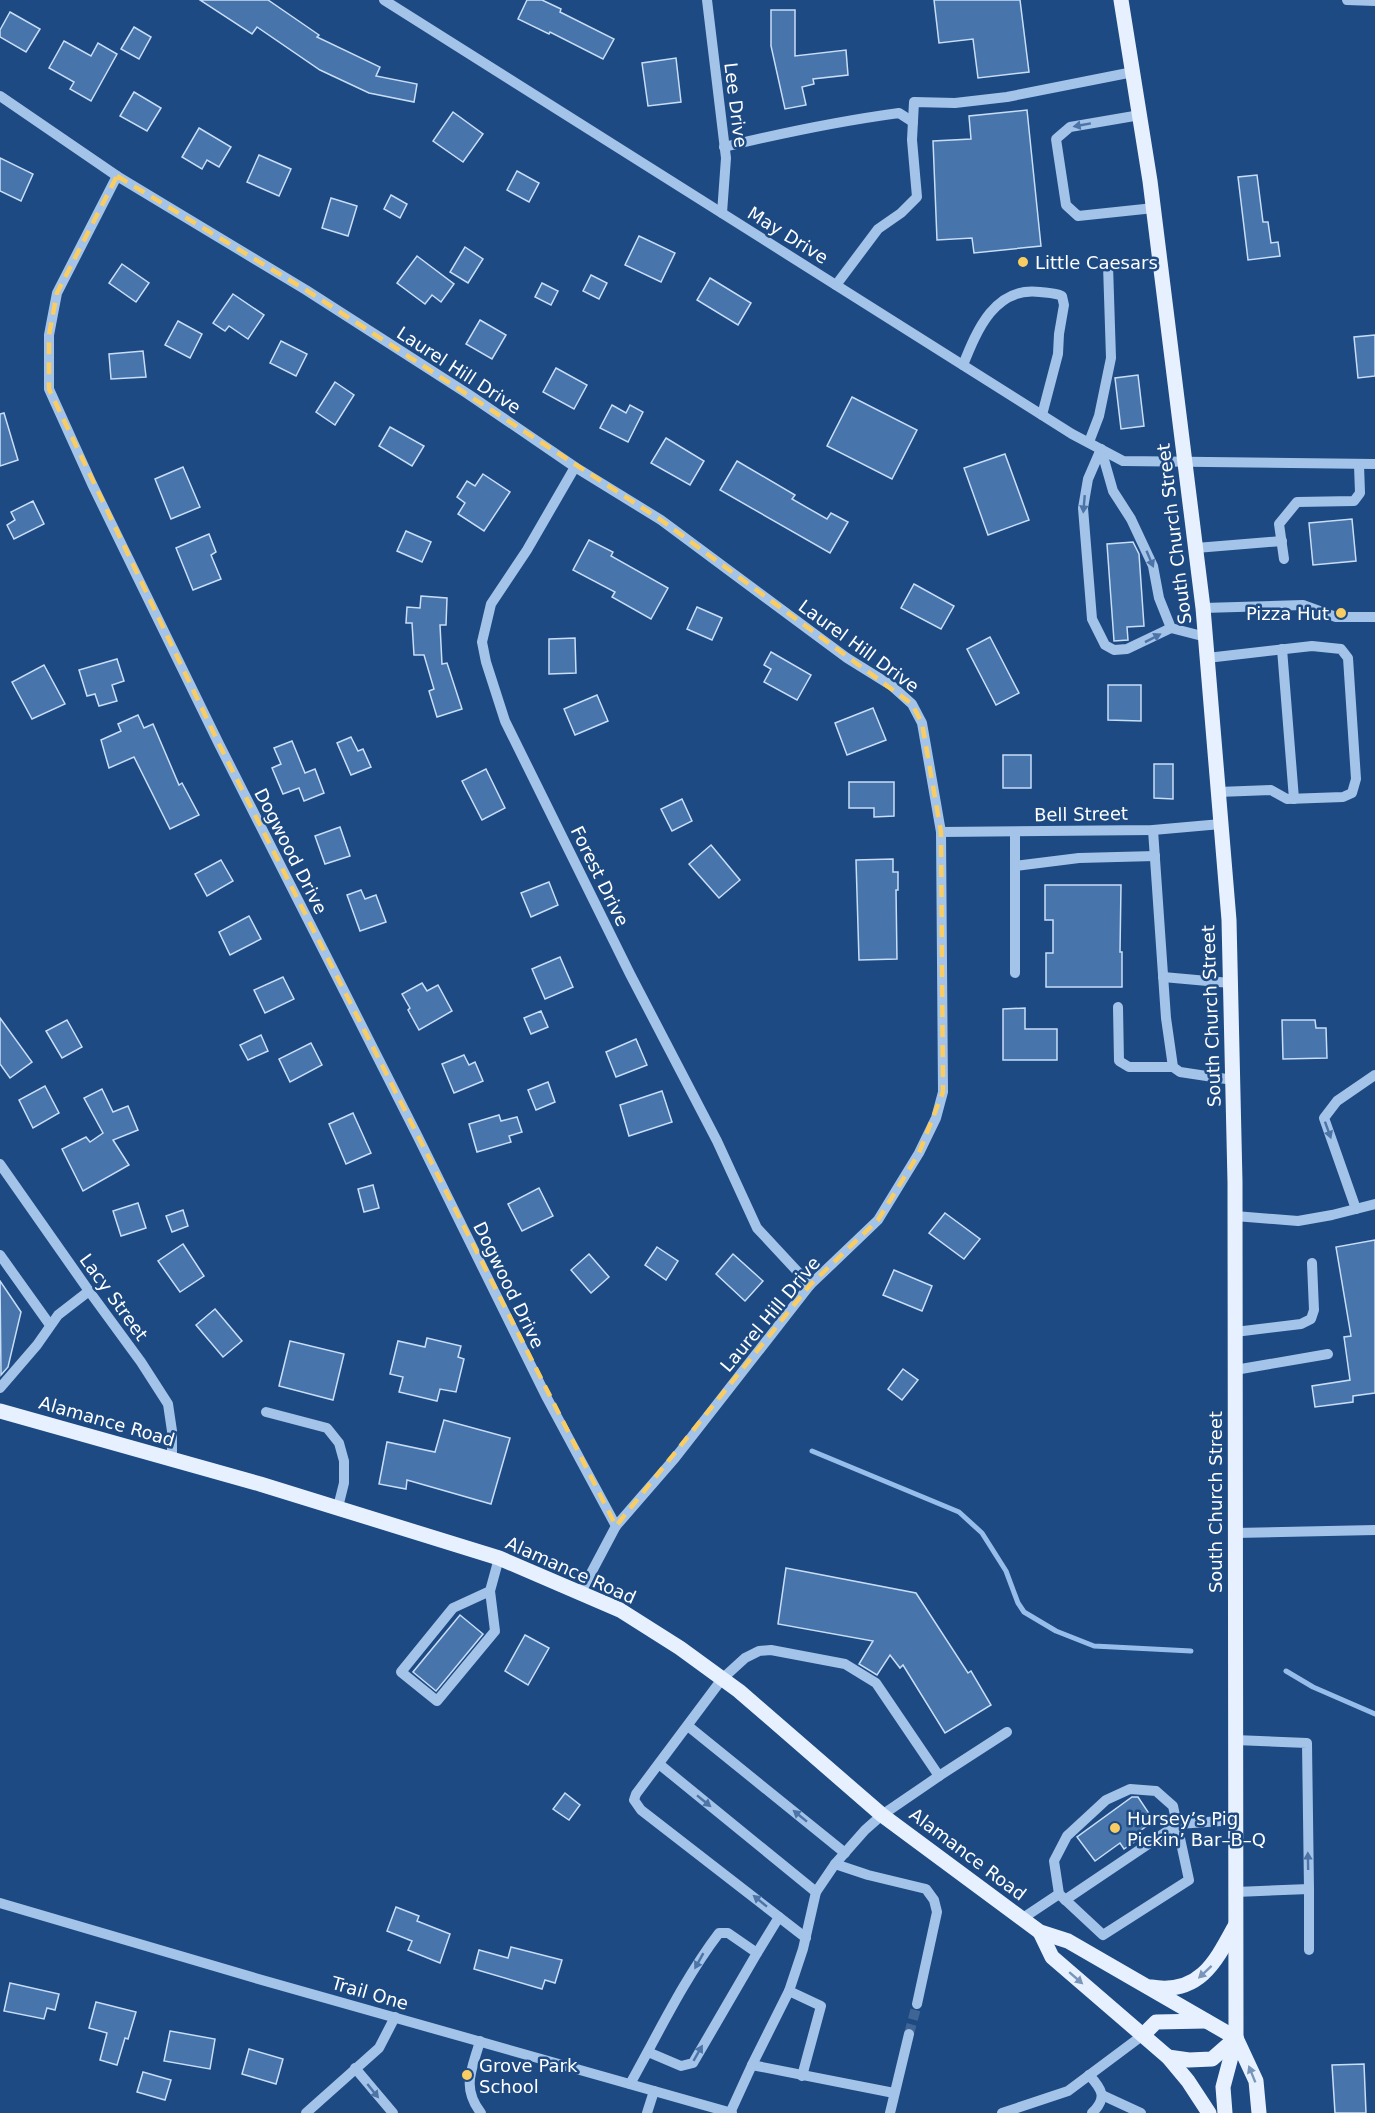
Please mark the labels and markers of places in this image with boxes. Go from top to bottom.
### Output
place label: Little Caesars [1035,252,1158,273]
marker: Little Caesars [1016,255,1030,269]
place label: Pizza Hut [1246,603,1329,624]
marker: Pizza Hut [1334,606,1348,620]
place label: Hursey’s Pig Pickin’ Bar–B–Q [1127,1808,1266,1850]
marker: Hursey’s Pig Pickin’ Bar–B–Q [1108,1821,1122,1835]
place label: Grove Park School [479,2055,578,2097]
marker: Grove Park School [460,2068,474,2082]

